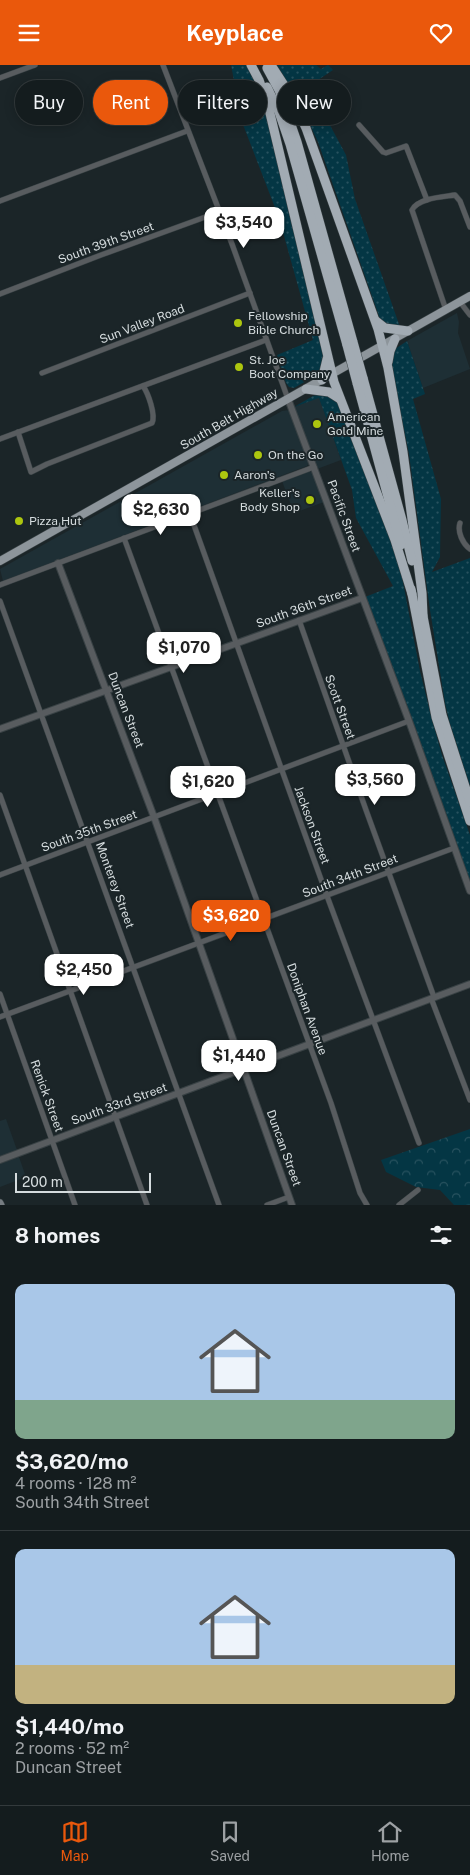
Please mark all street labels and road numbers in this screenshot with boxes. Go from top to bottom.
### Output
street label: South 39th Street [56,219,156,267]
street label: Sun Valley Road [97,301,187,347]
street label: South Belt Highway [178,385,281,453]
street label: Pacific Street [324,478,364,554]
street label: South 36th Street [254,583,354,631]
street label: Duncan Street [105,670,147,750]
street label: Scott Street [322,673,358,742]
street label: Jackson Street [291,784,333,866]
street label: South 35th Street [39,807,139,855]
street label: Monterey Street [93,840,137,930]
street label: South 34th Street [300,851,400,901]
street label: Doniphan Avenue [284,961,330,1057]
street label: Renick Street [27,1058,67,1134]
street label: South 33rd Street [69,1080,169,1128]
street label: Duncan Street [264,1108,304,1188]

